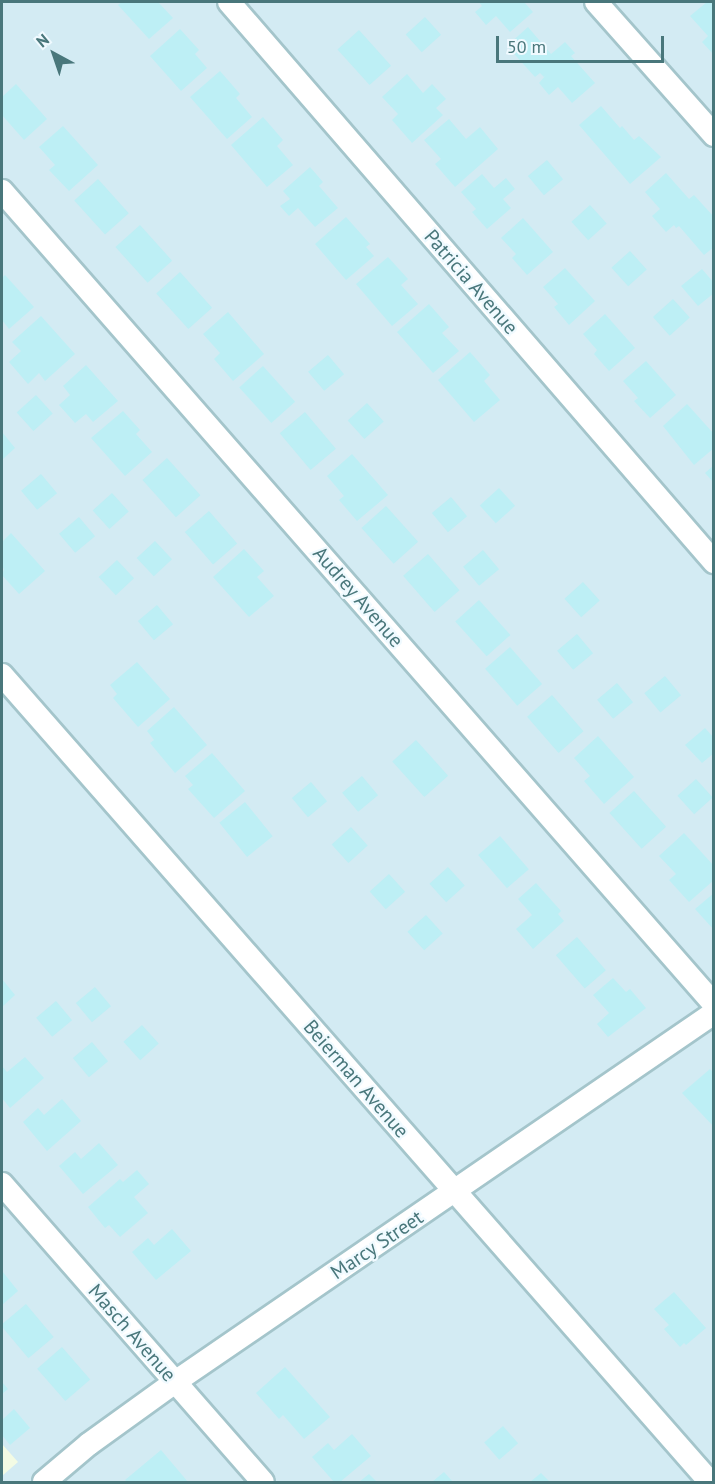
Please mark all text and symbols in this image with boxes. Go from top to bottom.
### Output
north arrow [24,24,84,84]
scale bar [499,24,667,62]
text: N [32,29,53,51]
text: 50 m [507,35,546,58]
street label: Patricia Avenue [419,225,523,339]
street label: Audrey Avenue [307,541,409,653]
street label: Beierman Avenue [298,1015,414,1143]
street label: Marcy Street [326,1205,428,1285]
street label: Masch Avenue [83,1279,181,1387]

